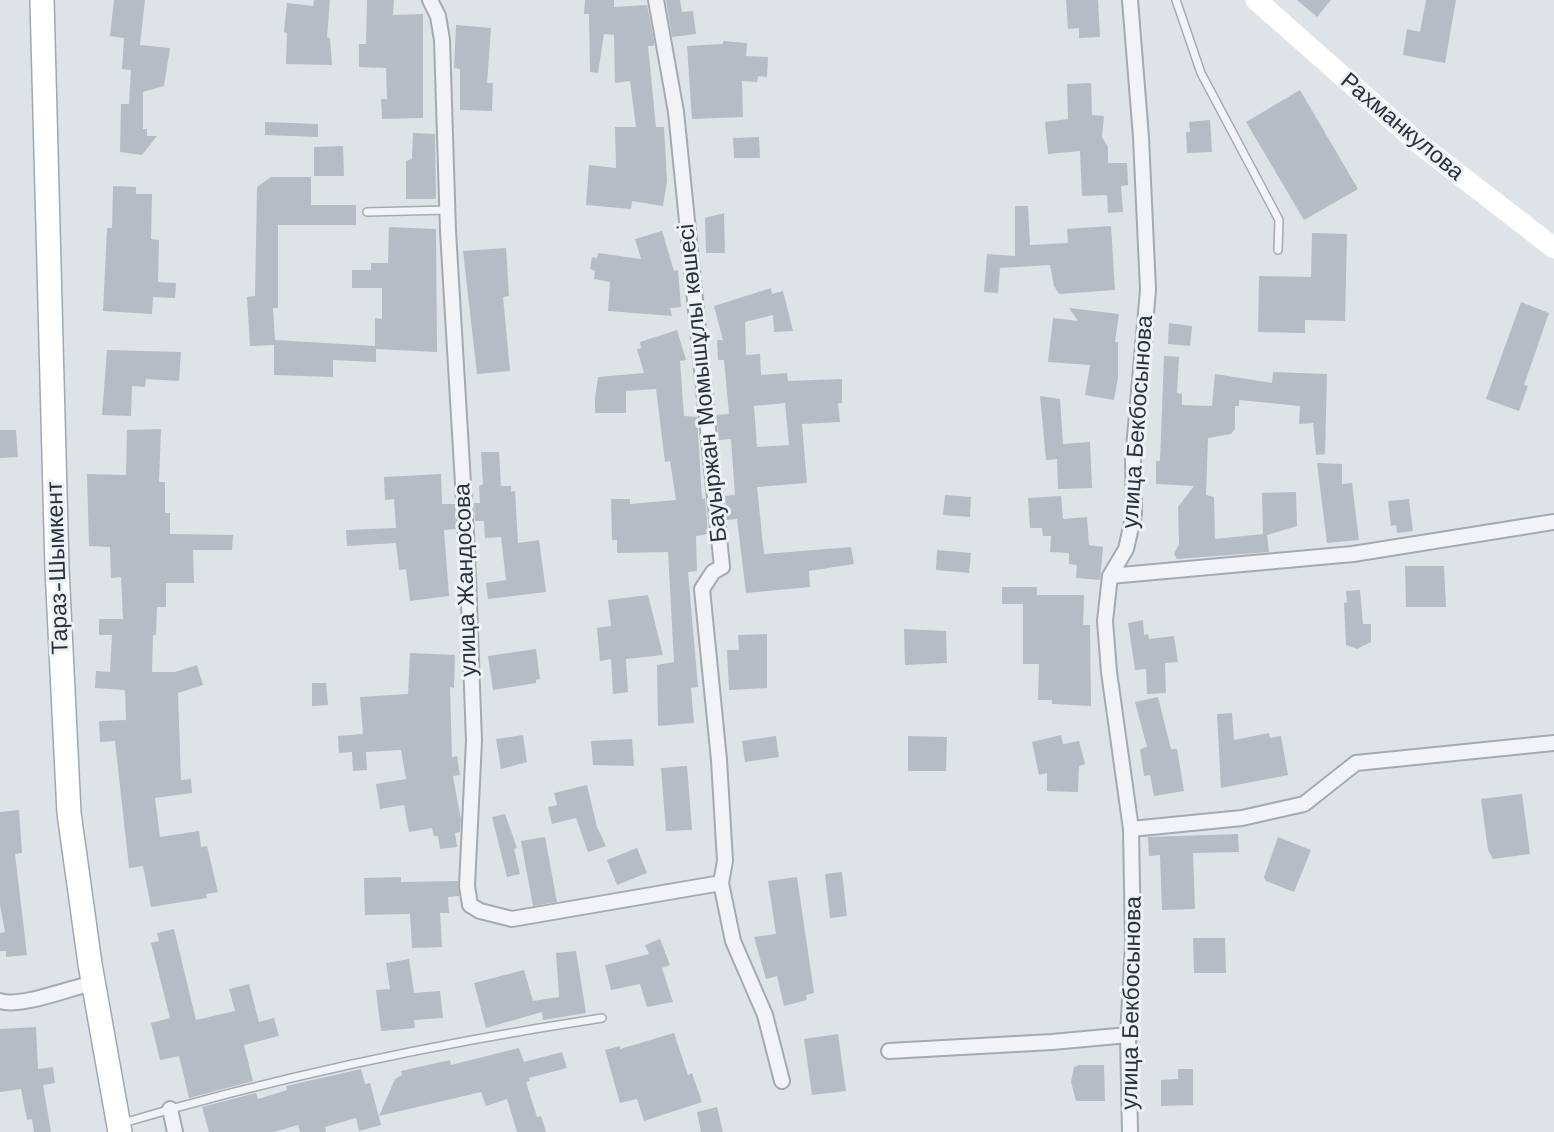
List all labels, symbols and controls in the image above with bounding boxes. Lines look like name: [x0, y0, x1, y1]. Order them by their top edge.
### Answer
street label: Рахманкулова: [1335, 67, 1469, 187]
street label: Бауыржан Момышұлы көшесі: [673, 222, 733, 544]
street label: улица Бекбосынова: [1117, 314, 1159, 530]
street label: Тараз-Шымкент: [41, 481, 75, 655]
street label: улица Жандосова: [449, 483, 483, 677]
street label: улица Бекбосынова: [1116, 896, 1148, 1110]

